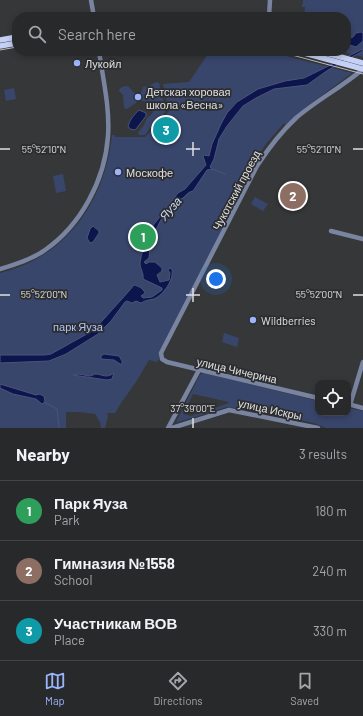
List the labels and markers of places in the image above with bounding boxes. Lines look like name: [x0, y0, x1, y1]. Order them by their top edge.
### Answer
place label: Лукойл: [85, 57, 121, 70]
marker: Лукойл: [72, 58, 82, 68]
place label: Детская хоровая школа «Весна»: [146, 85, 231, 111]
marker: Детская хоровая школа «Весна»: [133, 92, 143, 102]
pin: 3: [153, 115, 179, 145]
place label: Москофе: [126, 166, 173, 179]
marker: Москофе: [113, 167, 123, 177]
pin: 2: [280, 181, 306, 211]
pin: 1: [130, 222, 156, 252]
place label: Wildberries: [261, 314, 316, 327]
marker: Wildberries: [248, 315, 258, 325]

